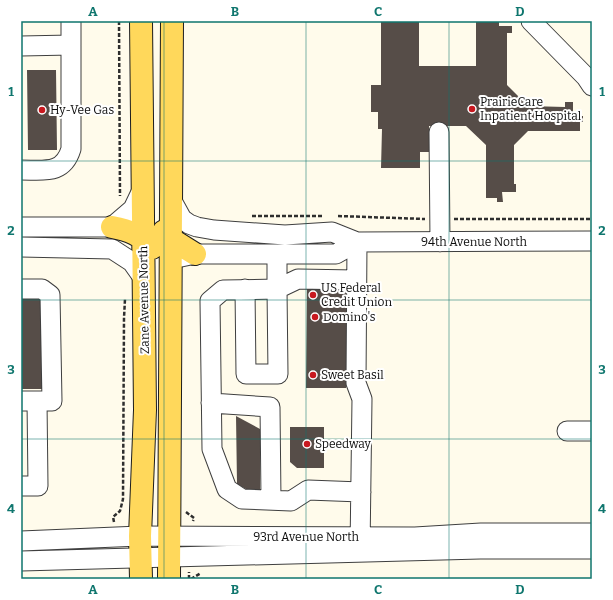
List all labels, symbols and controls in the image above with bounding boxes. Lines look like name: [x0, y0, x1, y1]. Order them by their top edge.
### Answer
text: A: [88, 4, 98, 19]
text: B: [231, 4, 239, 19]
text: C: [374, 4, 382, 19]
text: D: [515, 4, 525, 19]
text: 1: [8, 84, 14, 99]
text: 1: [599, 84, 605, 99]
place label: PrairieCare Inpatient Hospital: [480, 95, 582, 123]
place label: Hy-Vee Gas: [50, 103, 114, 117]
marker: PrairieCare Inpatient Hospital: [467, 104, 477, 114]
marker: Hy-Vee Gas: [37, 105, 47, 115]
text: 2: [7, 223, 15, 238]
text: 2: [598, 223, 606, 238]
street label: 94th Avenue North: [421, 235, 527, 249]
street label: Zane Avenue North: [136, 245, 152, 354]
place label: US Federal Credit Union: [321, 281, 392, 309]
marker: US Federal Credit Union: [308, 290, 318, 300]
place label: Domino's: [323, 310, 376, 324]
marker: Domino's: [310, 312, 320, 322]
text: 3: [7, 362, 15, 377]
text: 3: [598, 362, 606, 377]
place label: Sweet Basil: [321, 368, 384, 382]
marker: Sweet Basil: [308, 370, 318, 380]
place label: Speedway: [315, 437, 372, 451]
marker: Speedway: [302, 439, 312, 449]
text: 4: [7, 501, 15, 516]
text: 4: [598, 501, 606, 516]
street label: 93rd Avenue North: [253, 530, 359, 544]
text: A: [88, 582, 98, 597]
text: B: [231, 582, 239, 597]
text: C: [374, 582, 382, 597]
text: D: [515, 582, 525, 597]

